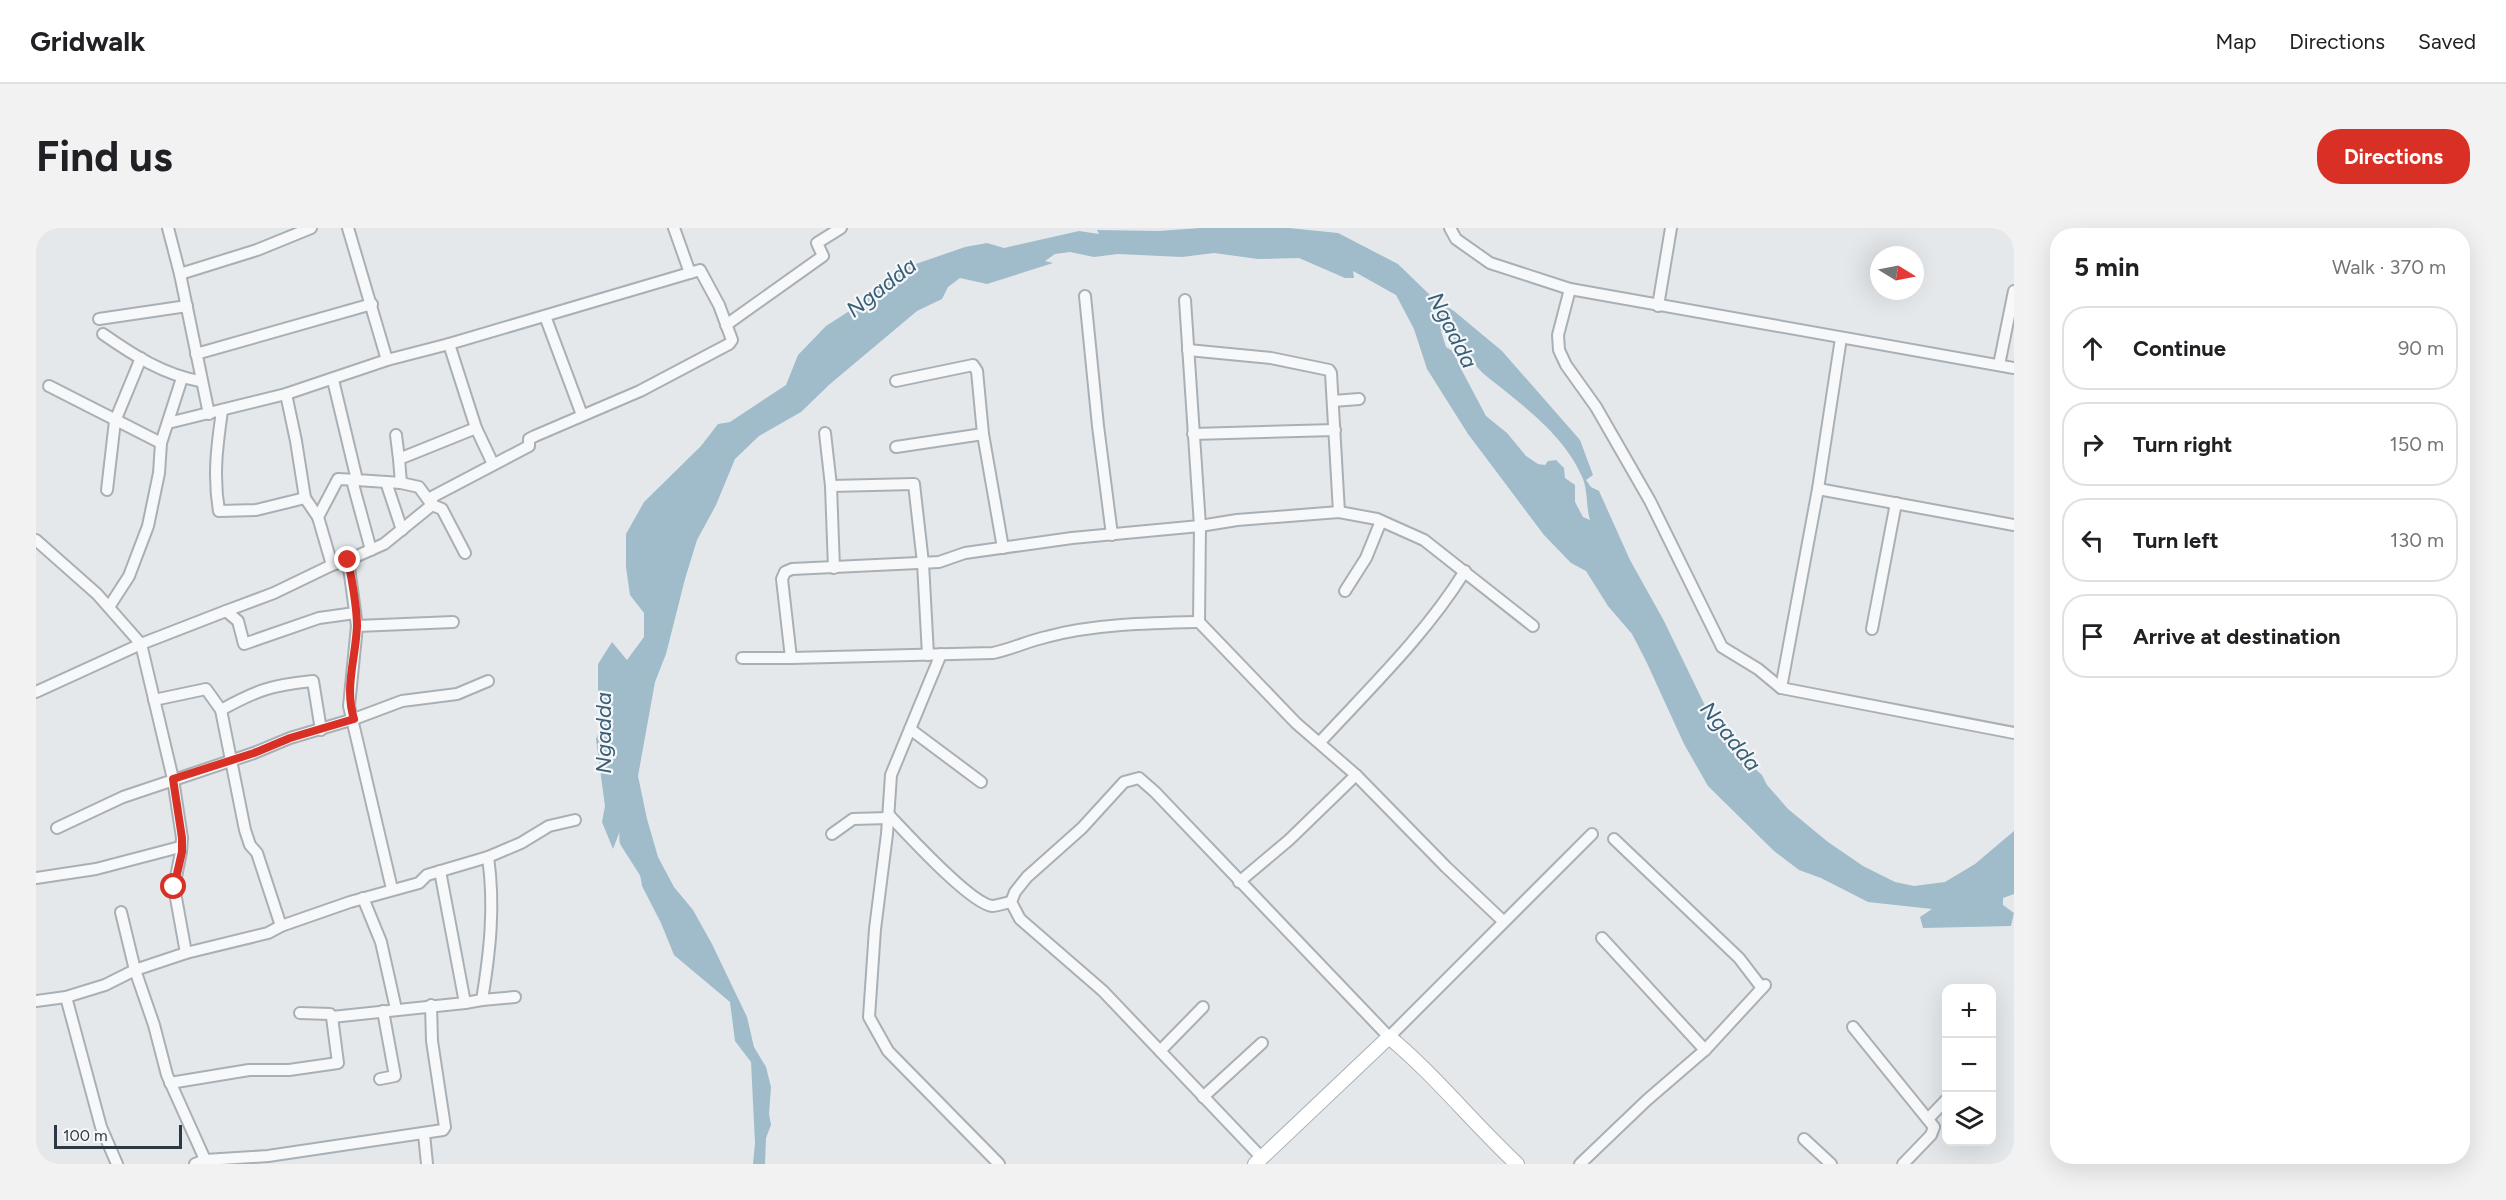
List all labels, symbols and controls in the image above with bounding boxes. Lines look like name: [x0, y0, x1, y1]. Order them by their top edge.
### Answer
text: Gridwalk: [30, 24, 145, 58]
text: Map: [2215, 29, 2256, 54]
text: Directions: [2289, 29, 2385, 54]
text: Saved: [2418, 29, 2476, 54]
button: Directions: [2317, 129, 2470, 184]
text: Find us: [36, 131, 173, 182]
north arrow: [1870, 246, 1924, 300]
text: 5 min: [2074, 251, 2140, 283]
water label: Ngadda: [841, 252, 922, 323]
text: Walk · 370 m: [2332, 255, 2446, 279]
water label: Ngadda: [1422, 288, 1483, 373]
icon: ahead: [2076, 332, 2109, 365]
text: Continue: [2133, 335, 2226, 362]
text: 90 m: [2398, 336, 2444, 360]
icon: right: [2076, 428, 2109, 461]
text: Turn right: [2133, 431, 2232, 458]
text: 150 m: [2389, 432, 2444, 456]
icon: left: [2076, 524, 2109, 557]
text: Turn left: [2133, 527, 2219, 554]
text: 130 m: [2390, 528, 2444, 552]
route end: [334, 546, 360, 572]
icon: arrive: [2076, 620, 2109, 653]
text: Arrive at destination: [2133, 623, 2341, 650]
water label: Ngadda: [590, 692, 617, 774]
water label: Ngadda: [1694, 696, 1767, 777]
route start: [160, 873, 186, 899]
map controls: [1942, 984, 1996, 1146]
button: +: [1942, 984, 1996, 1038]
button: −: [1942, 1038, 1996, 1092]
button: layers: [1942, 1092, 1996, 1146]
scale bar: [54, 1122, 182, 1150]
text: 100 m: [63, 1126, 108, 1145]

